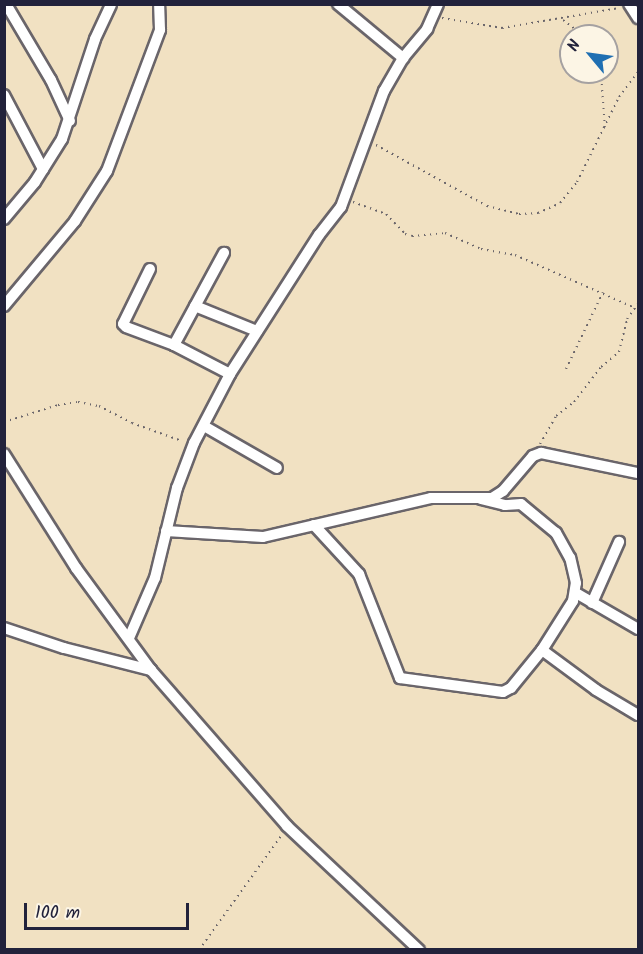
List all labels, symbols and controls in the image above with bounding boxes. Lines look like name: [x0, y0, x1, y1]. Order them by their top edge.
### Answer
north arrow: [559, 24, 619, 84]
text: N: [561, 36, 588, 56]
scale bar: [27, 891, 192, 929]
text: 100 m: [35, 899, 80, 928]

